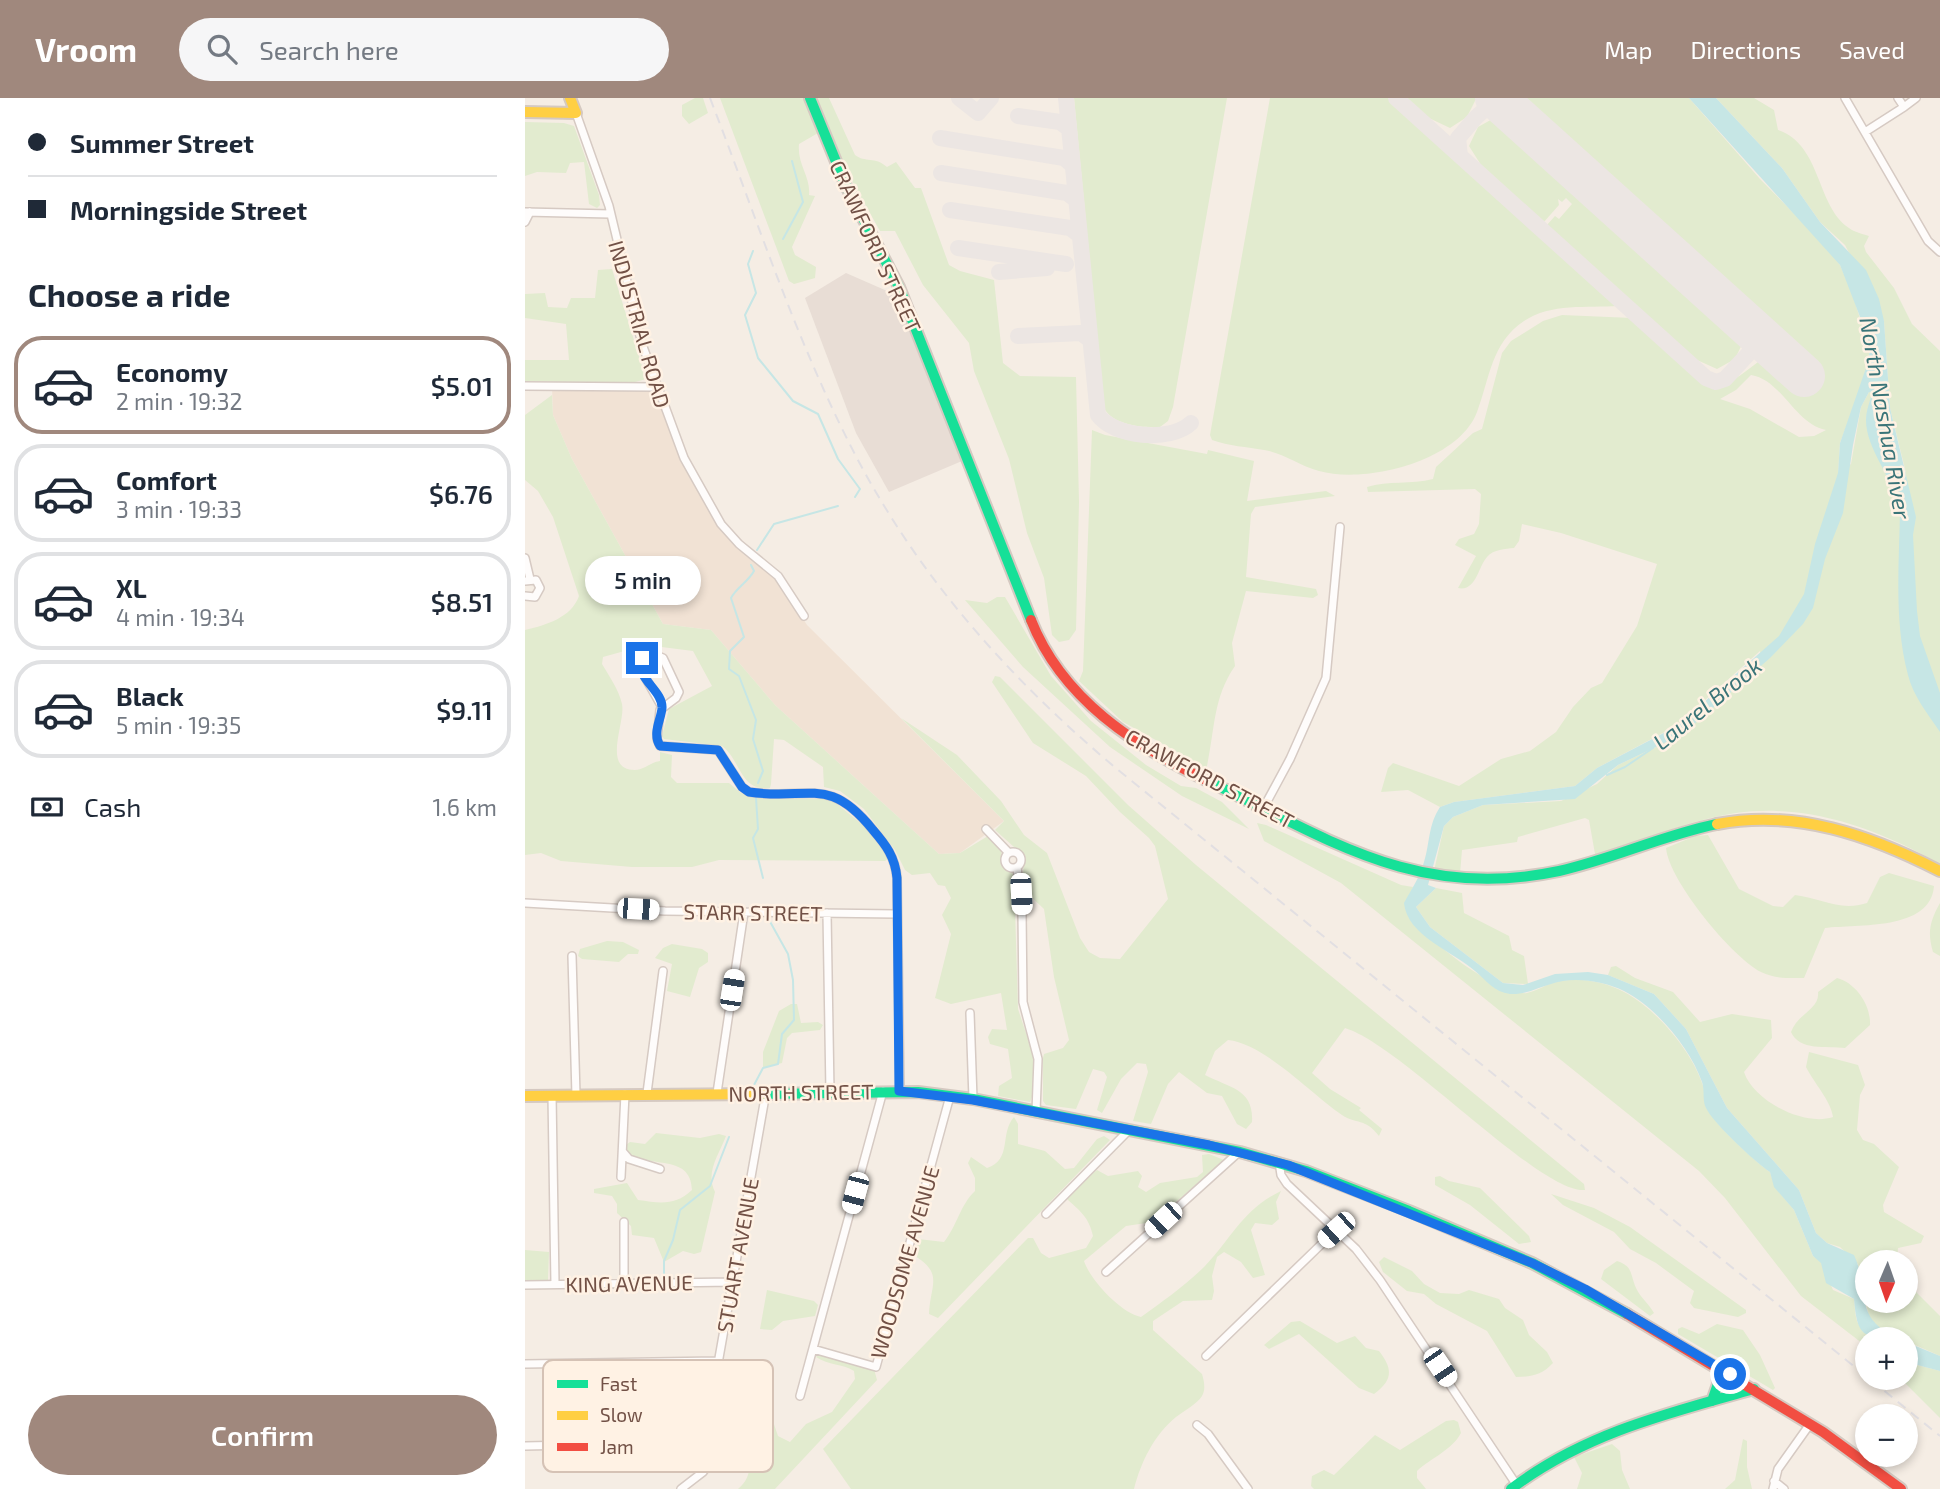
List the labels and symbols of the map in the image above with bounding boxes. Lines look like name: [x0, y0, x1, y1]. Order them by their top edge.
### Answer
street label: CRAWFORD STREET: [825, 156, 927, 336]
street label: INDUSTRIAL ROAD: [604, 238, 676, 410]
water label: North Nashua River: [1854, 315, 1918, 522]
callout: 5 min: [584, 556, 700, 606]
route end: [626, 642, 658, 674]
water label: Laurel Brook: [1647, 651, 1767, 755]
street label: CRAWFORD STREET: [1122, 723, 1298, 833]
car: [1010, 872, 1033, 916]
car: [617, 897, 660, 921]
street label: STARR STREET: [683, 898, 823, 926]
car: [719, 968, 746, 1012]
street label: NORTH STREET: [728, 1078, 874, 1106]
street label: WOODSOME AVENUE: [864, 1163, 944, 1361]
car: [840, 1170, 871, 1216]
street label: STUART AVENUE: [711, 1175, 763, 1335]
car: [1141, 1198, 1186, 1242]
car: [1314, 1208, 1359, 1252]
north arrow: [1855, 1250, 1918, 1312]
street label: KING AVENUE: [565, 1269, 693, 1297]
car: [1420, 1344, 1461, 1390]
route start: [1714, 1358, 1746, 1390]
legend: [543, 1360, 773, 1472]
text: Fast: [600, 1372, 637, 1395]
text: Slow: [600, 1403, 643, 1426]
text: Jam: [600, 1435, 634, 1458]

